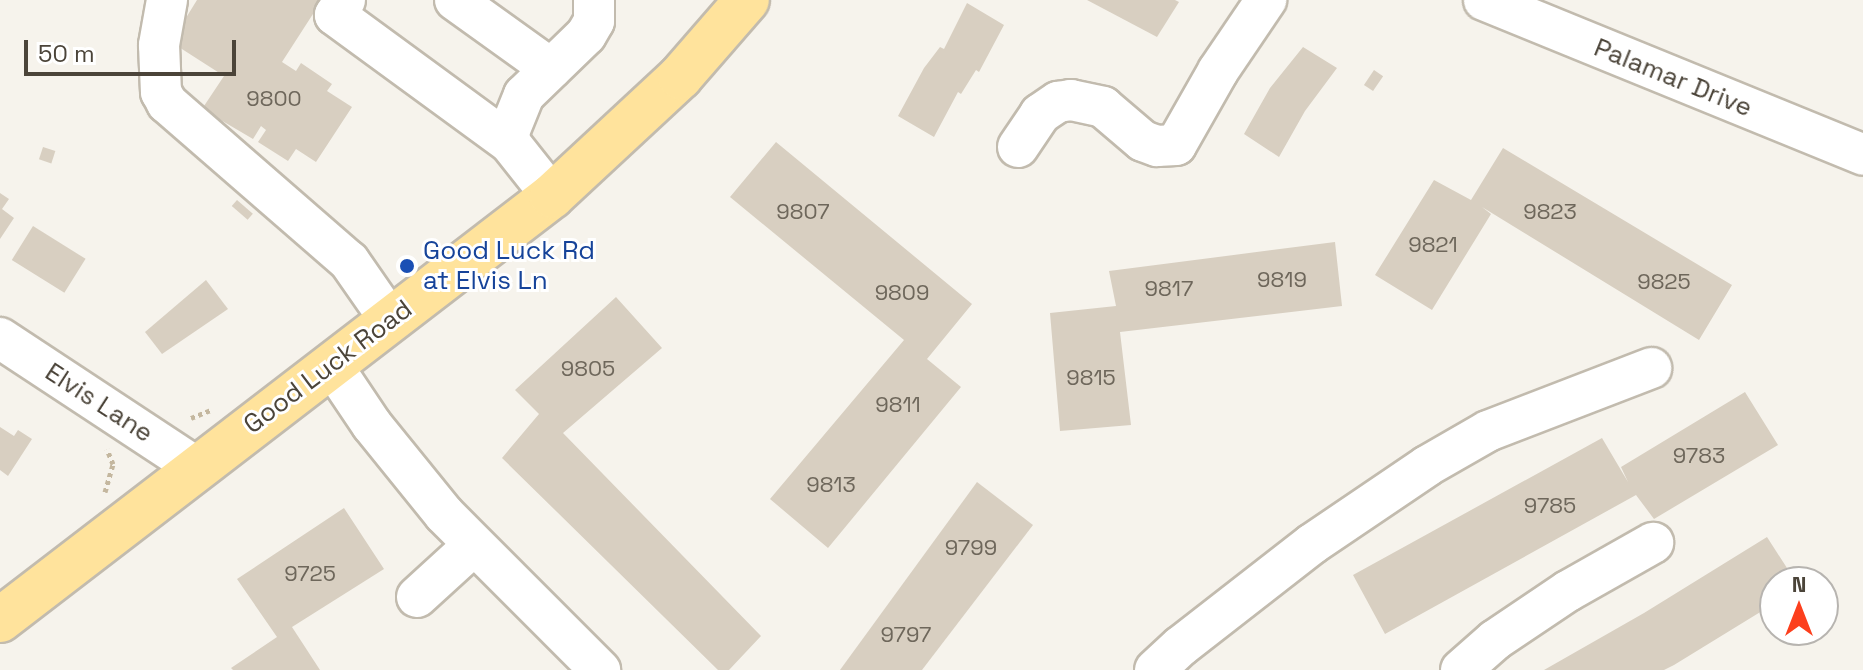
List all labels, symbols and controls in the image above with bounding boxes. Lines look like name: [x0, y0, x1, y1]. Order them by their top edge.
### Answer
scale bar: [28, 24, 240, 74]
street label: Palamar Drive: [1589, 32, 1757, 124]
text: 50 m: [38, 38, 95, 69]
house number: 9800: [246, 86, 302, 112]
house number: 9807: [776, 199, 830, 225]
house number: 9823: [1523, 199, 1577, 225]
house number: 9821: [1408, 232, 1458, 258]
place label: Good Luck Rd at Elvis Ln: [423, 235, 595, 296]
marker: Good Luck Rd at Elvis Ln: [398, 257, 416, 275]
house number: 9819: [1257, 267, 1307, 293]
house number: 9825: [1637, 269, 1691, 295]
house number: 9817: [1145, 276, 1193, 302]
house number: 9809: [875, 280, 929, 306]
street label: Good Luck Road: [238, 294, 418, 440]
house number: 9805: [561, 356, 615, 382]
street label: Elvis Lane: [39, 357, 159, 449]
house number: 9815: [1066, 365, 1116, 391]
house number: 9811: [875, 392, 921, 418]
house number: 9783: [1673, 443, 1725, 469]
house number: 9813: [806, 472, 856, 498]
house number: 9785: [1524, 493, 1576, 519]
house number: 9799: [945, 535, 997, 561]
house number: 9725: [284, 561, 336, 587]
north arrow: [1759, 566, 1839, 646]
text: N: [1792, 570, 1806, 598]
house number: 9797: [881, 622, 931, 648]

